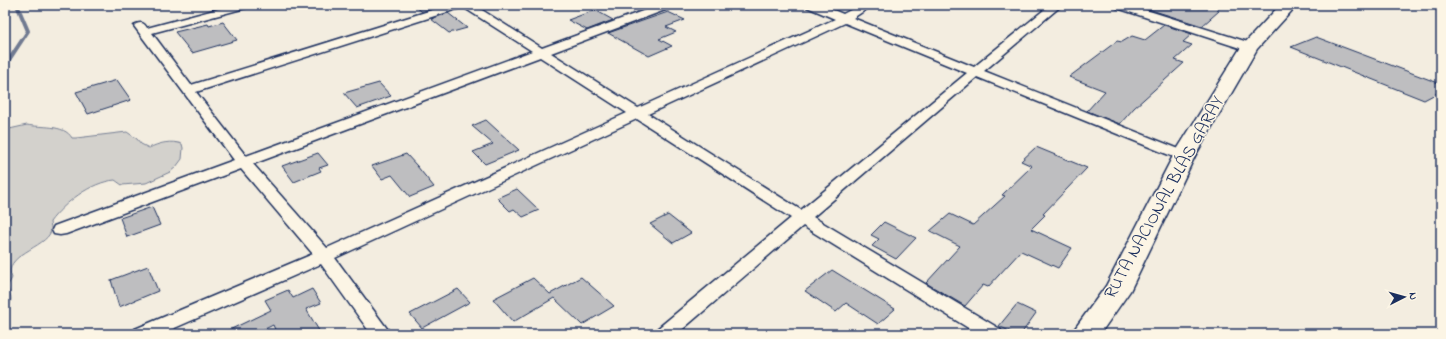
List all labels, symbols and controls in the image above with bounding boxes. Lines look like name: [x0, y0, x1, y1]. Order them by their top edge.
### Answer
street label: RUTA NACIONAL BLÁS GARAY: [1098, 91, 1232, 304]
north arrow: [1384, 277, 1424, 317]
text: N: [1405, 292, 1421, 301]

